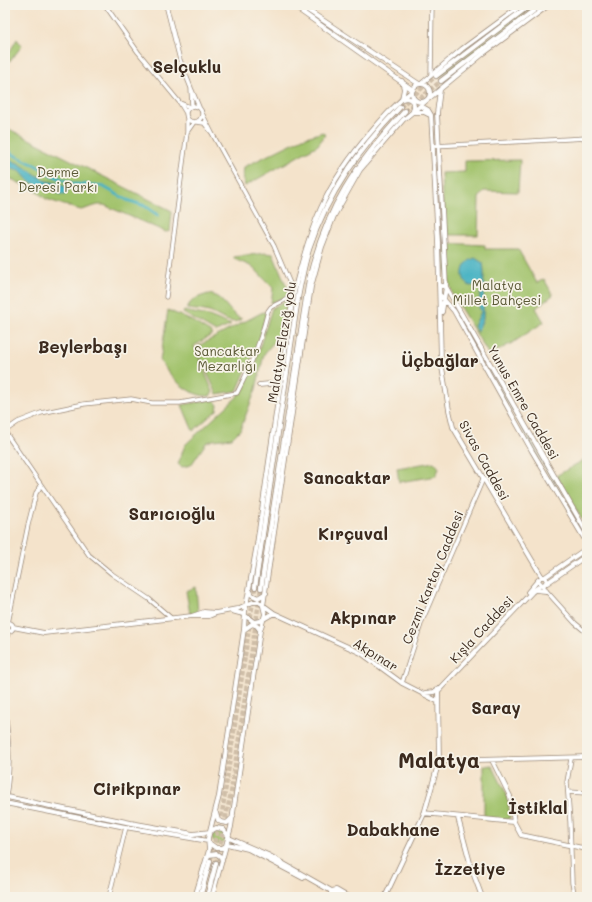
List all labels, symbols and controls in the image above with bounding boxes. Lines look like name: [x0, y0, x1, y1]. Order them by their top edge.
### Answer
district label: Selçuklu: [153, 55, 221, 77]
park label: Derme Deresi Parkı: [18, 163, 98, 195]
park label: Malatya Millet Bahçesi: [453, 276, 541, 308]
street label: Malatya-Elazığ yolu: [263, 280, 299, 404]
district label: Beylerbaşı: [38, 335, 128, 358]
park label: Sancaktar Mezarlığı: [194, 342, 260, 374]
street label: Yunus Emre Caddesi: [484, 342, 564, 462]
district label: Üçbağlar: [401, 349, 479, 371]
street label: Sivas Caddesi: [456, 417, 514, 503]
district label: Sancaktar: [303, 466, 391, 488]
district label: Sarıcıoğlu: [129, 502, 215, 524]
street label: Cezmi Kartay Caddesi: [397, 508, 467, 646]
district label: Kırçuval: [318, 522, 388, 544]
street label: Kışla Caddesi: [445, 592, 517, 666]
district label: Akpınar: [330, 606, 397, 628]
street label: Akpınar: [350, 634, 402, 674]
district label: Saray: [471, 696, 521, 719]
district label: Malatya: [398, 746, 480, 774]
district label: Cirikpınar: [93, 777, 181, 799]
district label: İstiklal: [508, 796, 568, 818]
district label: Dabakhane: [346, 818, 440, 840]
district label: İzzetiye: [435, 857, 505, 880]

